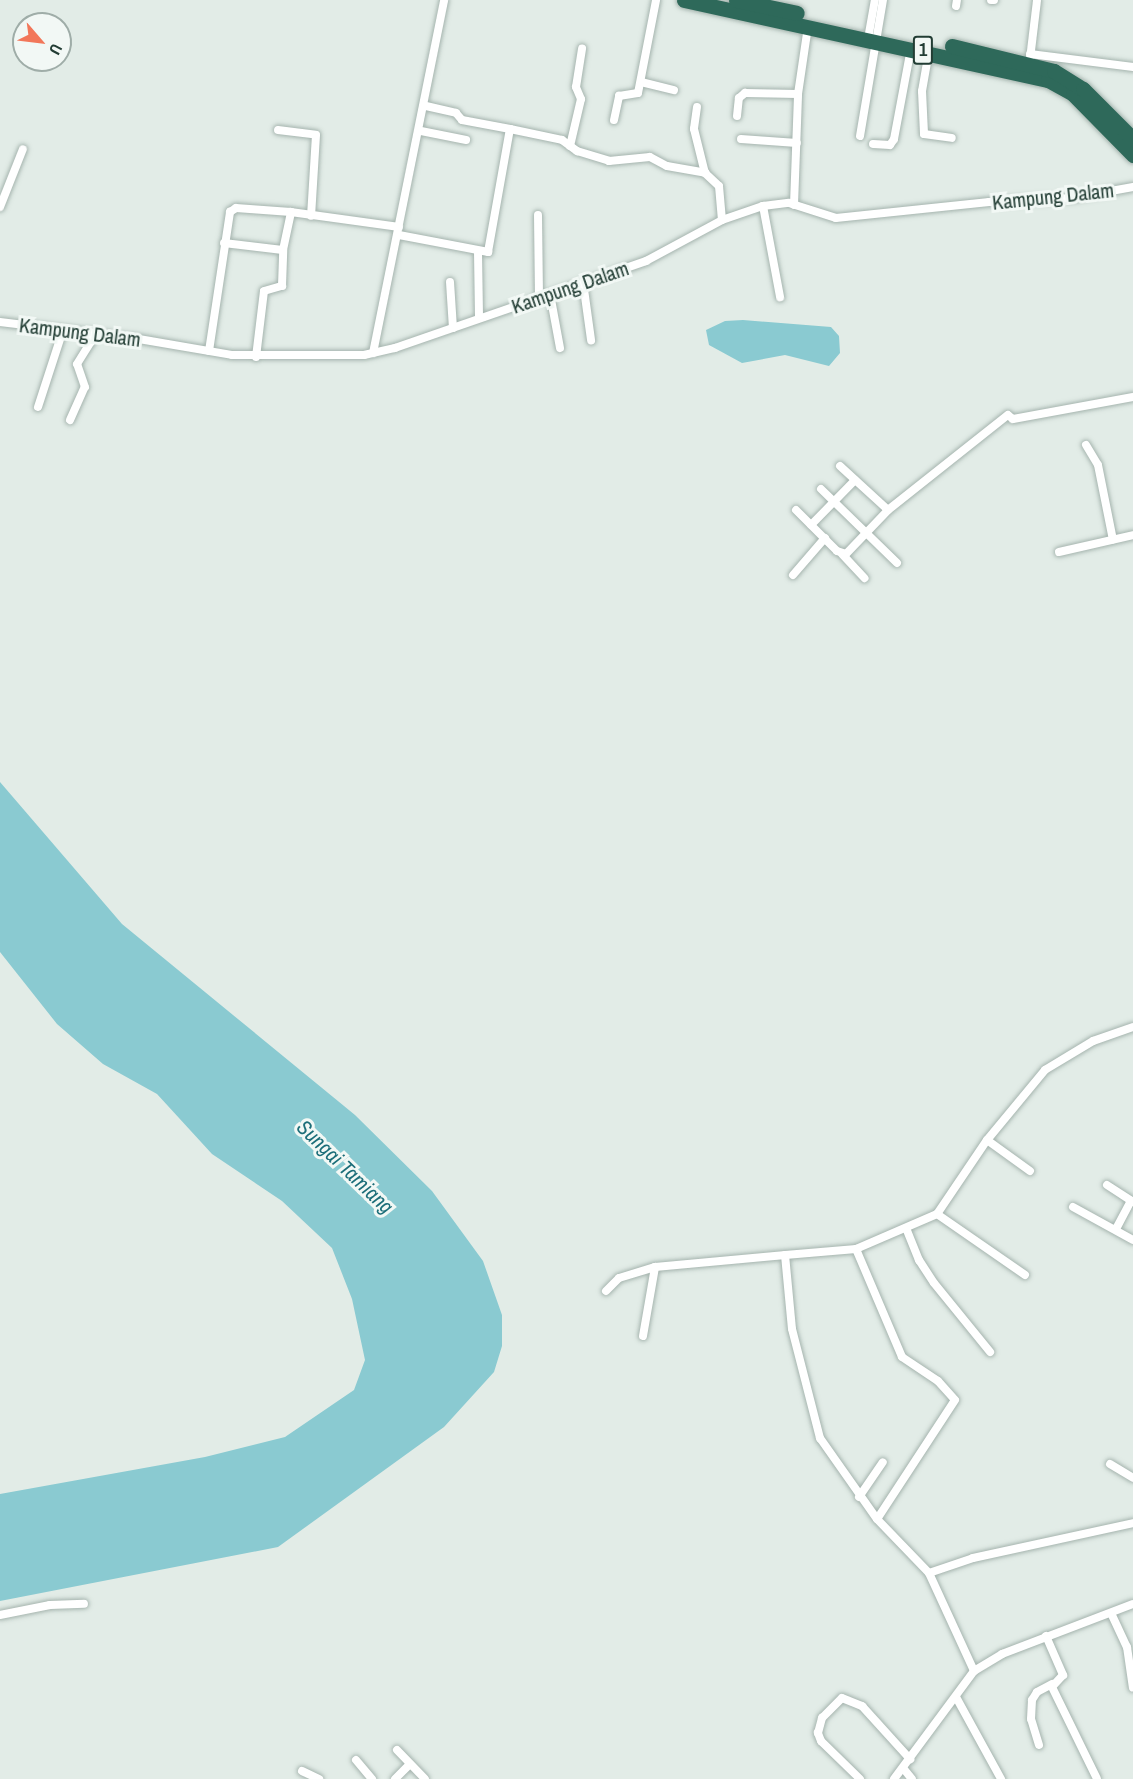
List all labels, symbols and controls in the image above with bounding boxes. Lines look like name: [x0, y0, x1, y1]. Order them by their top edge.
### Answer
north arrow: [12, 12, 72, 72]
road number: 1: [912, 35, 934, 65]
text: U: [44, 40, 68, 59]
street label: Kampung Dalam: [991, 178, 1115, 214]
street label: Kampung Dalam: [508, 256, 632, 318]
street label: Kampung Dalam: [18, 313, 142, 351]
water label: Sungai Tamiang: [291, 1115, 399, 1219]

